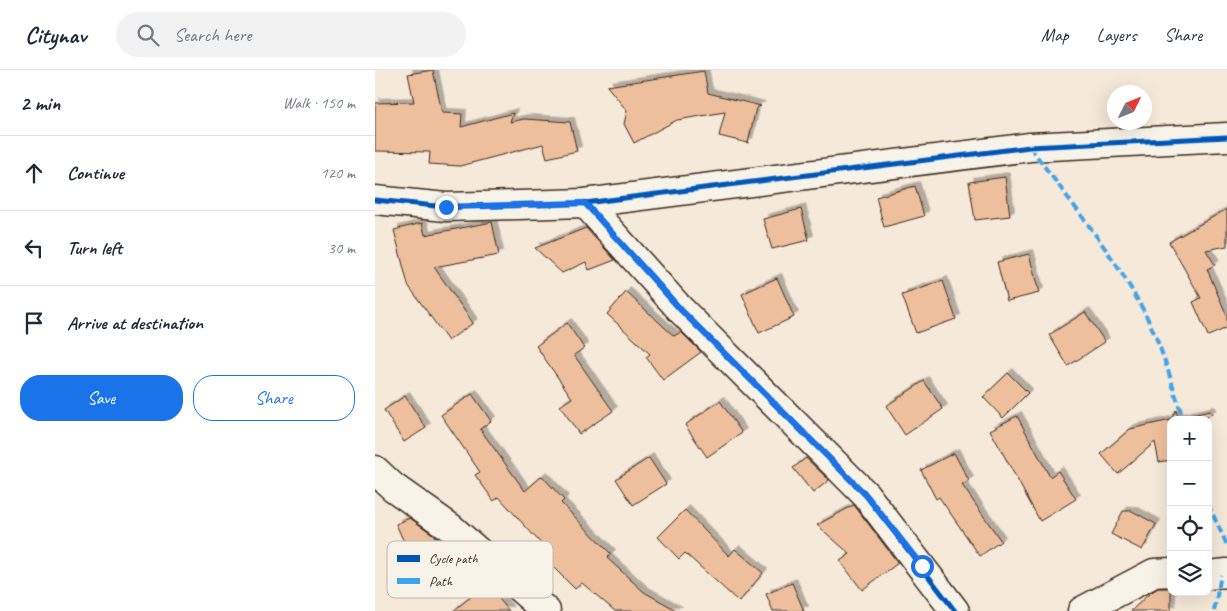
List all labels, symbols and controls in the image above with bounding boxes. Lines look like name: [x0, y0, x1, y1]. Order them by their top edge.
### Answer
search box: [116, 12, 466, 57]
text: Citynav: [25, 20, 86, 50]
icon: search: [134, 21, 162, 49]
text: Search here: [174, 23, 251, 47]
text: Map: [1041, 24, 1069, 46]
text: Layers: [1097, 24, 1136, 46]
text: Share: [1164, 24, 1202, 46]
north arrow: [1107, 85, 1152, 130]
text: 2 min: [20, 90, 60, 116]
text: Walk · 150 m: [283, 93, 355, 113]
icon: ahead: [20, 159, 48, 187]
text: Continue: [67, 161, 124, 185]
text: 120 m: [321, 163, 355, 183]
route end: [435, 196, 458, 219]
icon: left: [20, 234, 48, 262]
text: Turn left: [67, 236, 122, 260]
text: 30 m: [328, 238, 355, 258]
icon: arrive: [20, 309, 48, 337]
text: Arrive at destination: [67, 311, 203, 335]
button: Save: [20, 375, 183, 421]
button: Share: [193, 375, 355, 421]
map controls: [1167, 416, 1212, 596]
button: +: [1167, 416, 1212, 461]
button: −: [1167, 461, 1212, 506]
button: locate: [1167, 506, 1212, 551]
legend: [387, 541, 553, 598]
text: Cycle path: [429, 550, 478, 567]
button: layers: [1167, 551, 1212, 596]
route start: [911, 555, 934, 578]
text: Path: [429, 573, 453, 590]

